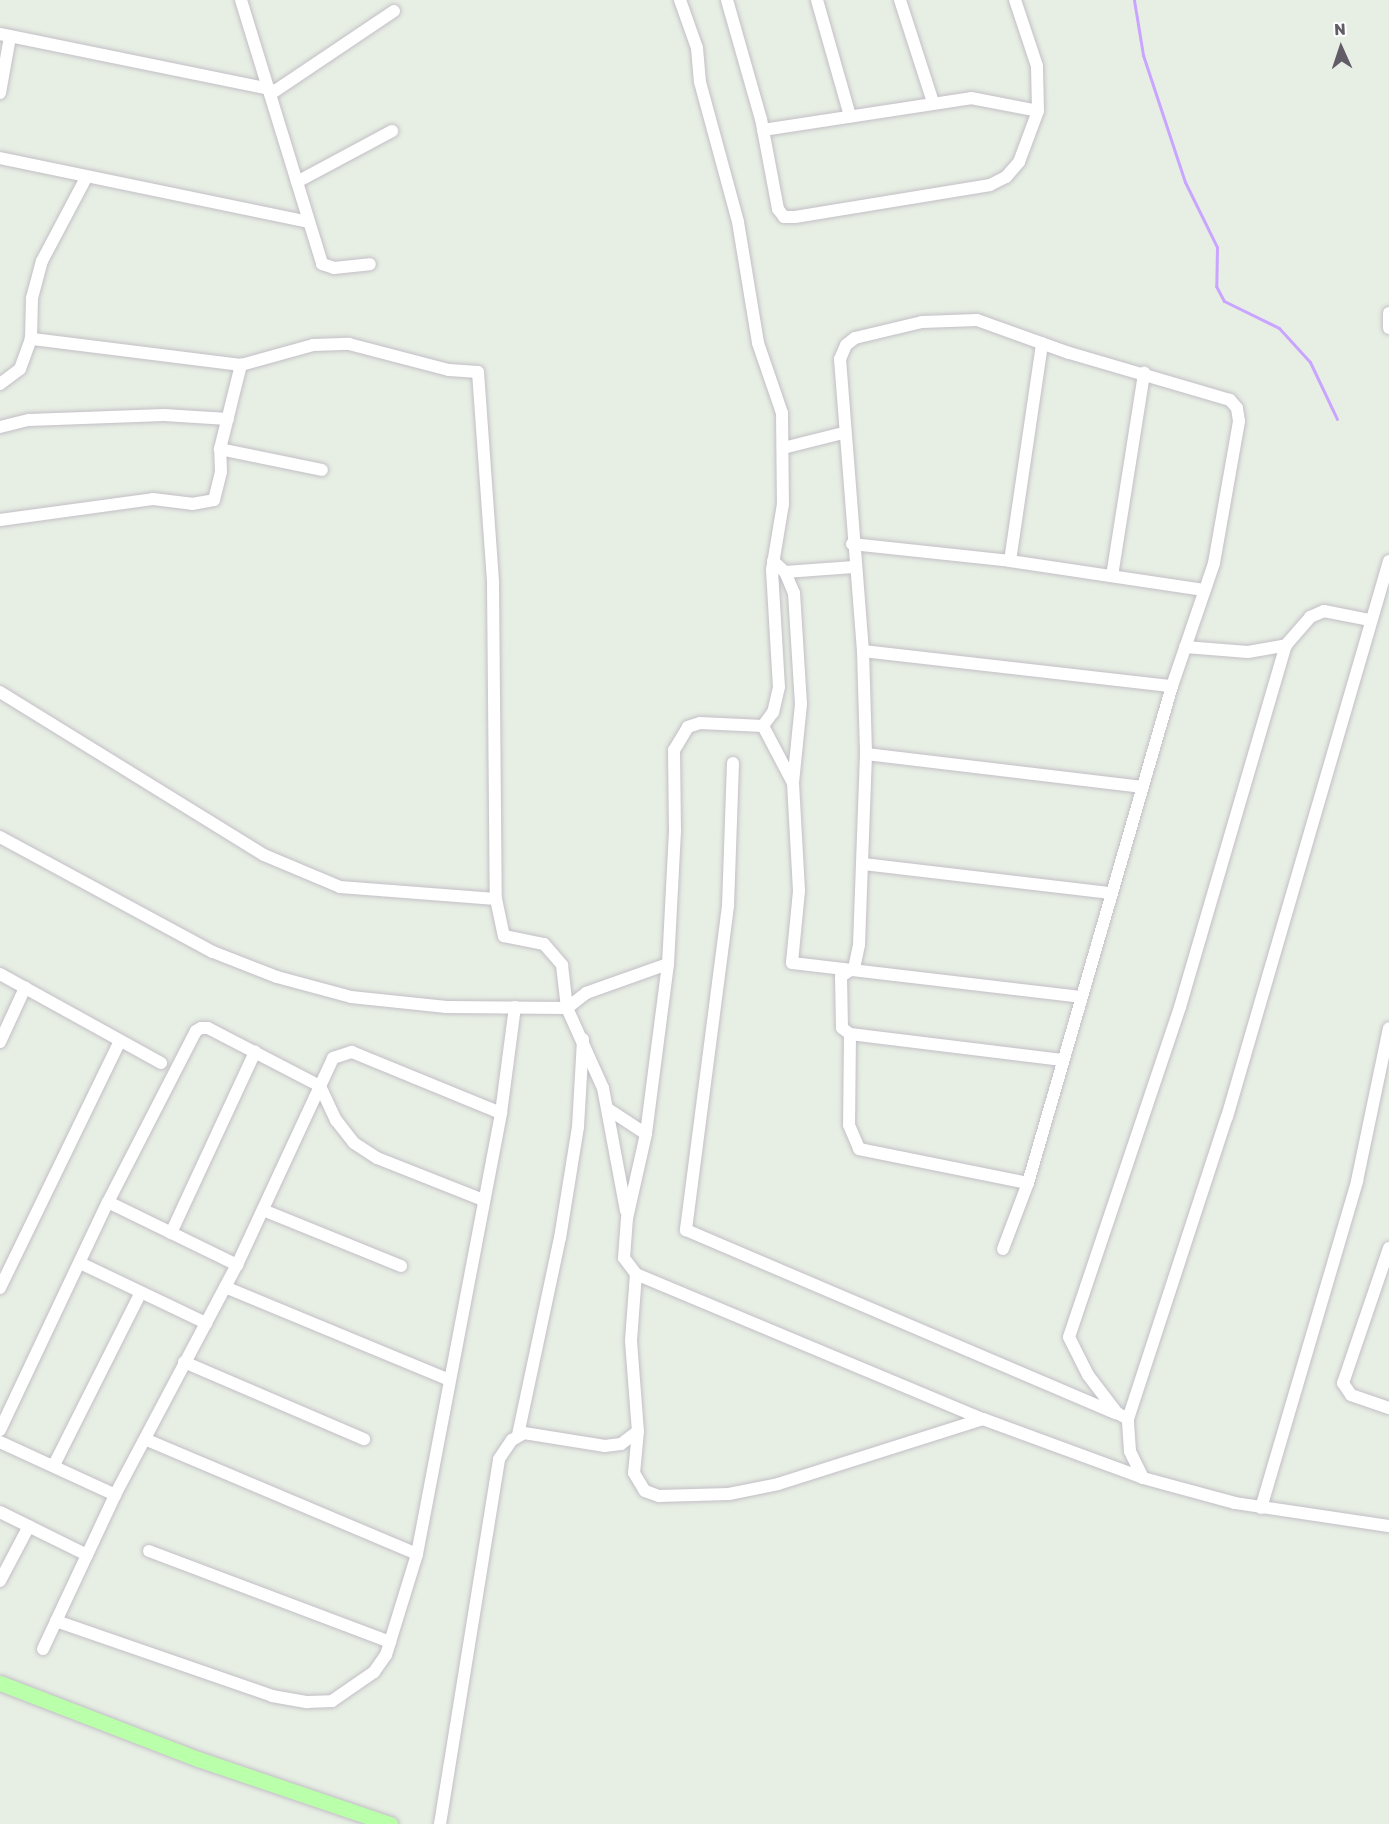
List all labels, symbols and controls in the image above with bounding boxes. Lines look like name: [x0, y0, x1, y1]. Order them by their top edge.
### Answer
north arrow: [1311, 18, 1371, 78]
text: N: [1334, 20, 1346, 39]

